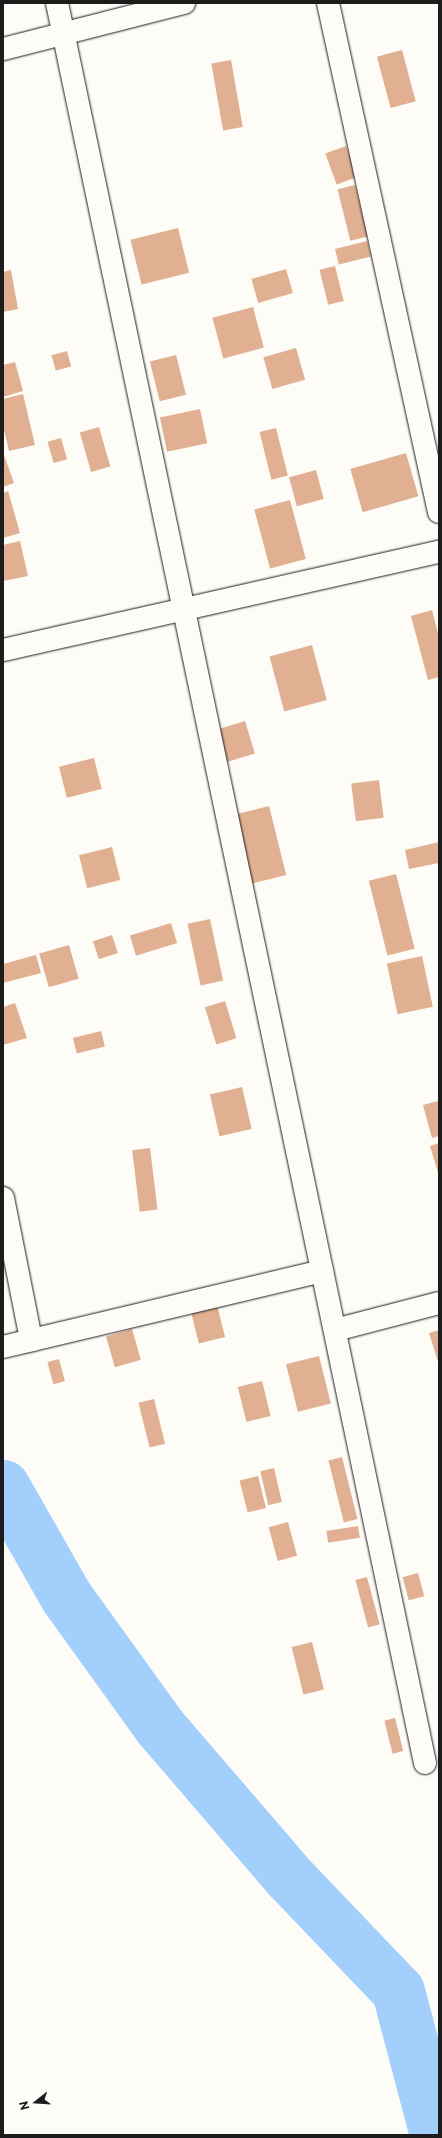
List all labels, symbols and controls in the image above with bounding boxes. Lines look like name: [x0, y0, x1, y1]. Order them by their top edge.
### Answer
north arrow: [16, 2082, 56, 2122]
text: N: [15, 2099, 33, 2112]

